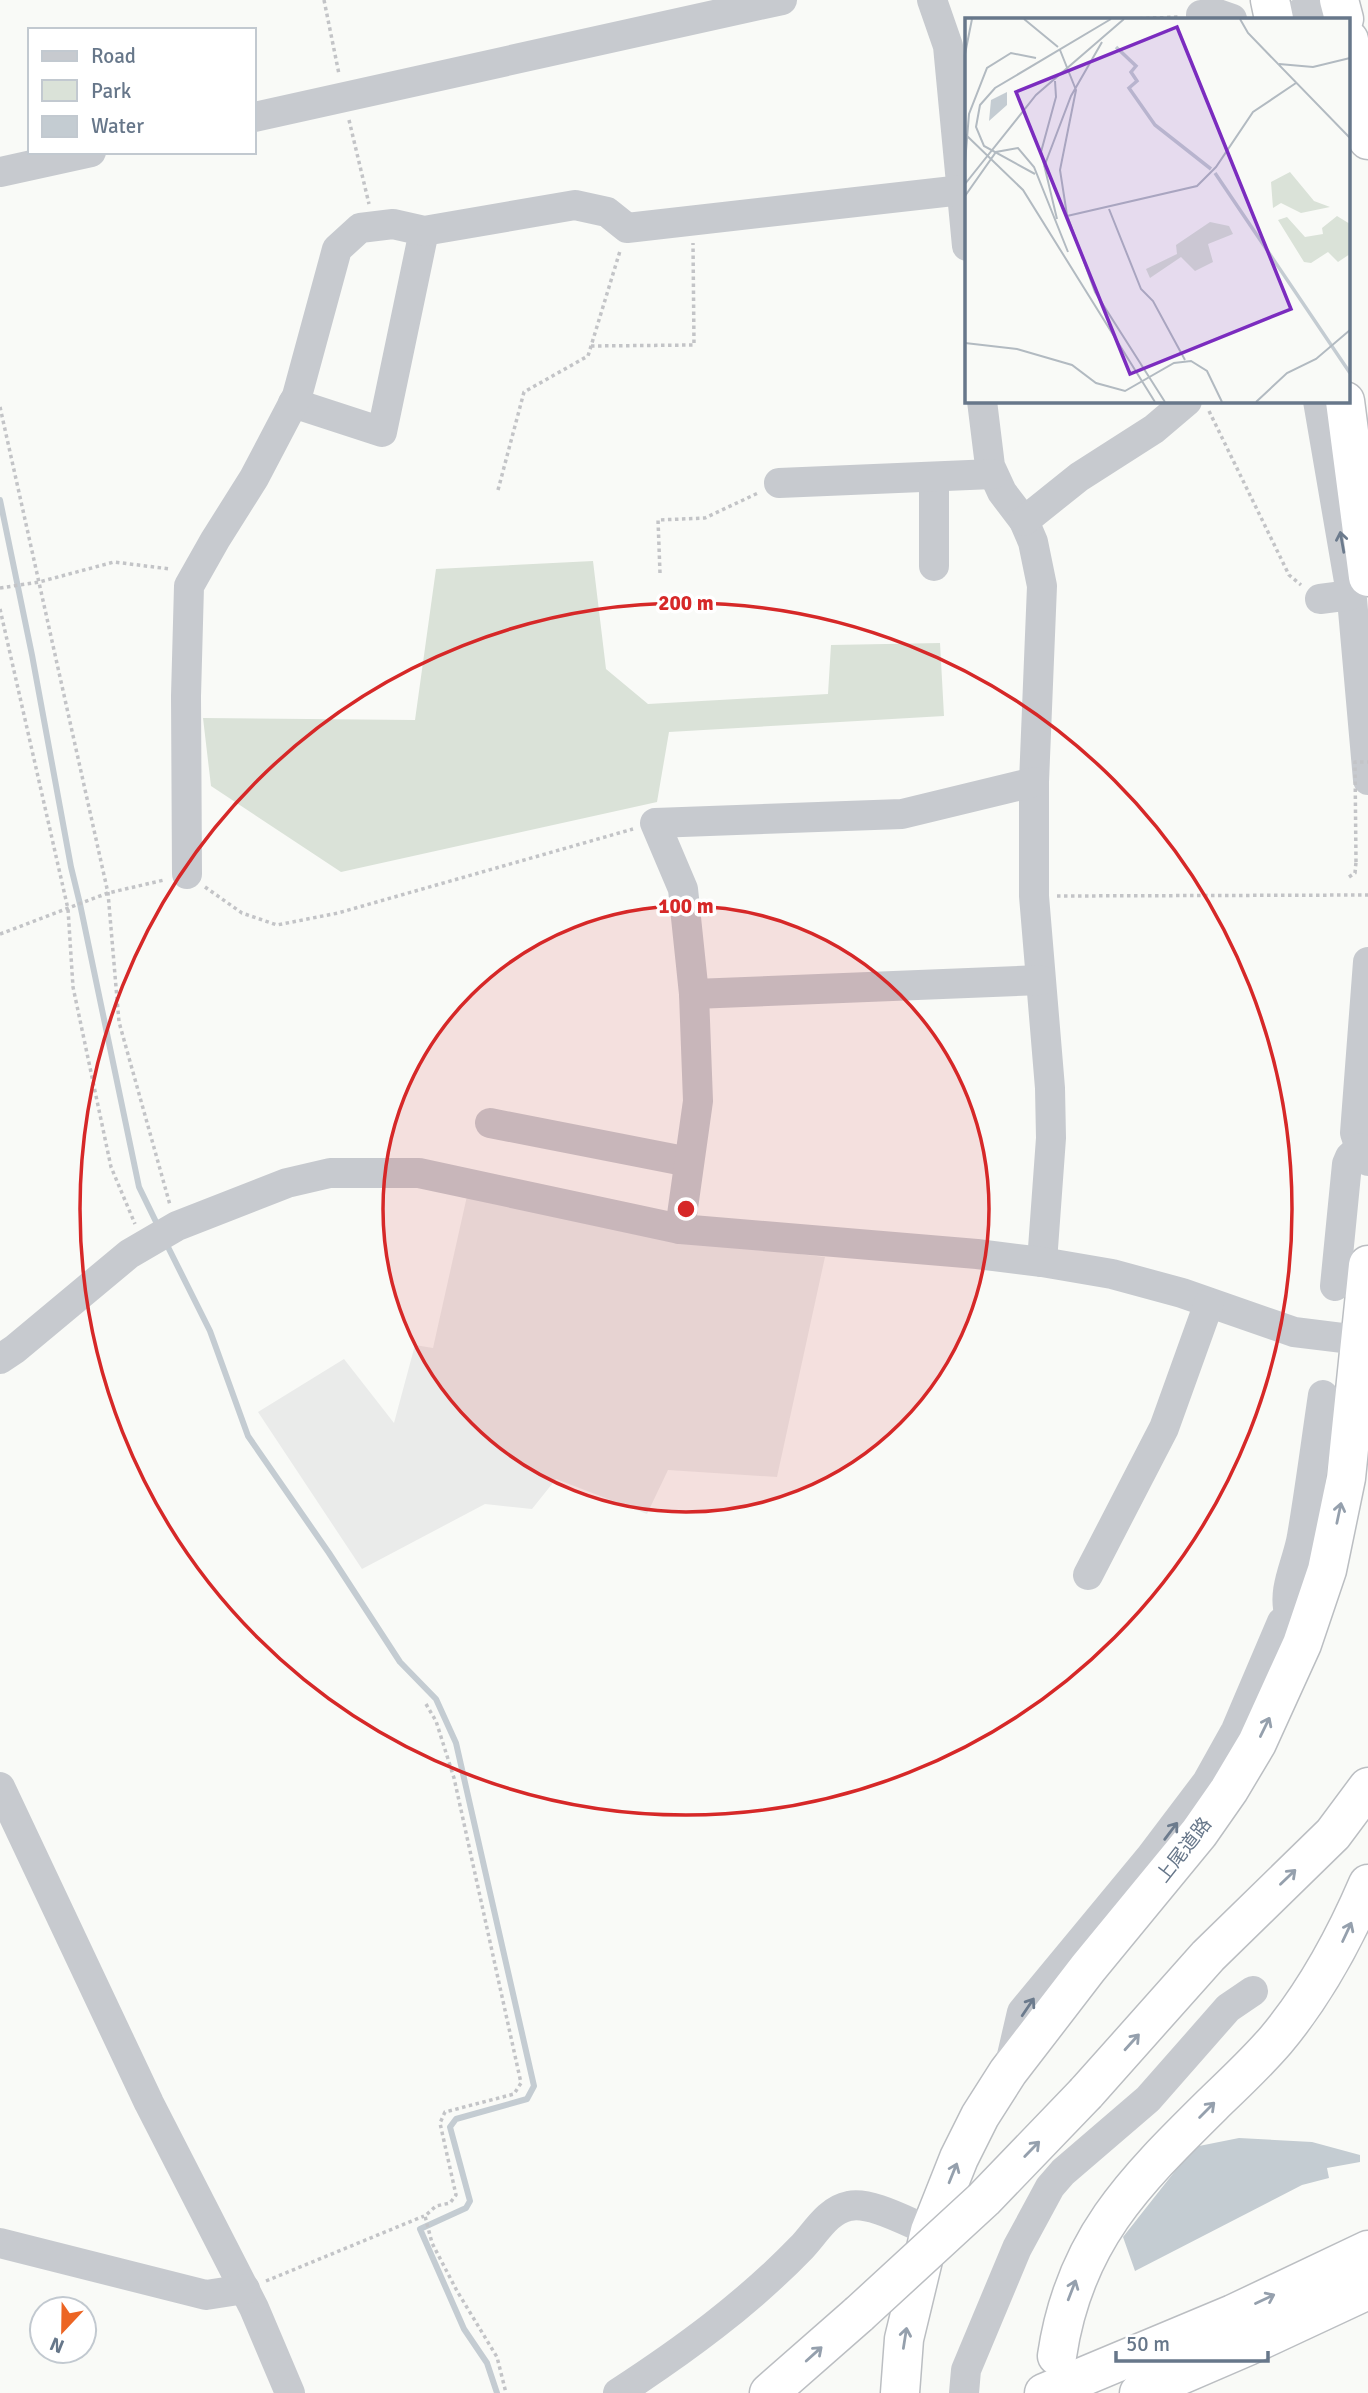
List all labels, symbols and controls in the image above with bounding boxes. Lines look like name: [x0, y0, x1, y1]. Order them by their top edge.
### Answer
inset map: [965, 18, 1350, 402]
legend: [28, 28, 256, 154]
text: Road: [91, 43, 136, 69]
text: Park: [91, 78, 132, 104]
text: Water: [91, 113, 144, 139]
one-way arrow: [1335, 531, 1348, 554]
text: 200 m: [658, 590, 714, 616]
text: 100 m: [658, 893, 714, 919]
centre of rings: [674, 1197, 698, 1221]
one-way arrow: [1333, 1502, 1347, 1525]
one-way arrow: [1258, 1717, 1272, 1738]
street label: 上尾道路: [1151, 1813, 1217, 1887]
one-way arrow: [1163, 1822, 1178, 1840]
one-way arrow: [1279, 1869, 1296, 1886]
one-way arrow: [1340, 1922, 1354, 1943]
one-way arrow: [1020, 1998, 1035, 2017]
one-way arrow: [1123, 2034, 1140, 2051]
one-way arrow: [1198, 2101, 1215, 2118]
one-way arrow: [1024, 2141, 1041, 2158]
one-way arrow: [948, 2163, 961, 2184]
one-way arrow: [1067, 2280, 1079, 2302]
one-way arrow: [1254, 2291, 1275, 2304]
north arrow: [28, 2295, 98, 2365]
scale bar: [1116, 2320, 1268, 2364]
one-way arrow: [899, 2327, 912, 2350]
text: N: [46, 2331, 68, 2358]
text: 50 m: [1126, 2331, 1170, 2357]
one-way arrow: [805, 2346, 823, 2362]

